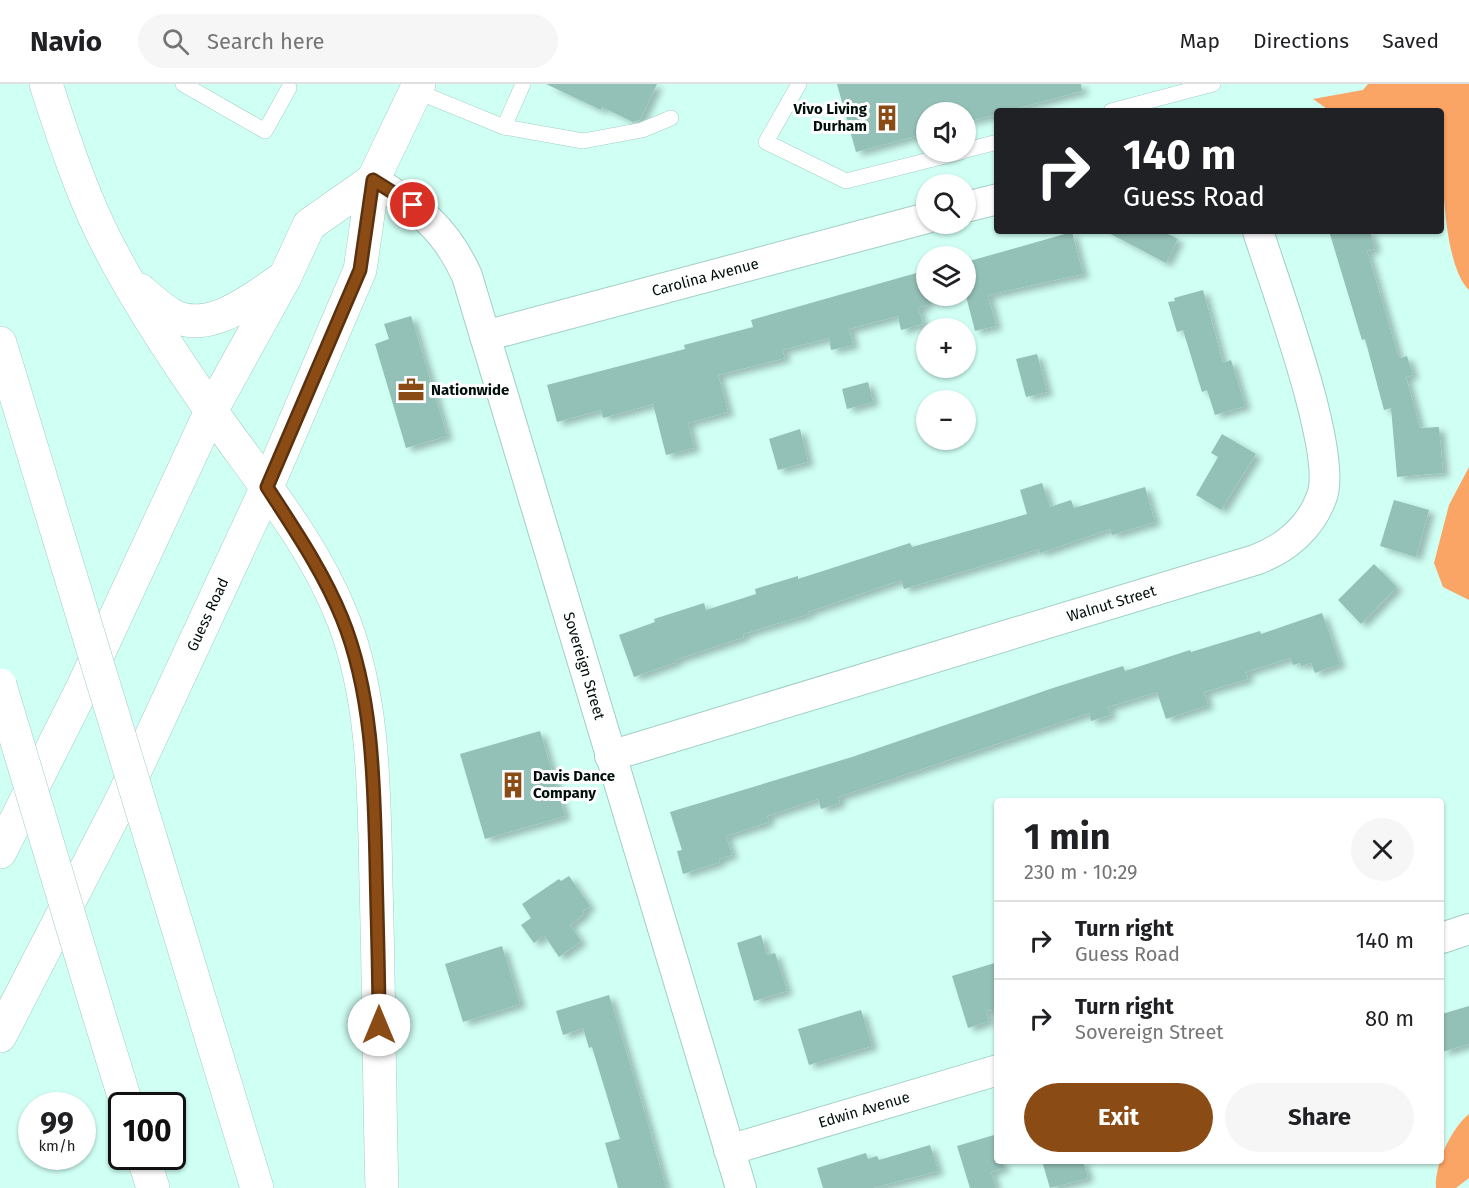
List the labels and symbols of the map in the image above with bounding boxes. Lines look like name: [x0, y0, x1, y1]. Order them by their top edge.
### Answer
place label: Vivo Living Durham: [793, 100, 868, 135]
building icon: Vivo Living Durham: [872, 103, 902, 133]
pin: [387, 179, 438, 230]
street label: Carolina Avenue: [650, 254, 761, 300]
office icon: Nationwide: [396, 375, 426, 405]
place label: Nationwide: [431, 381, 509, 399]
street label: Guess Road: [183, 575, 233, 654]
street label: Walnut Street: [1065, 581, 1159, 626]
street label: Sovereign Street: [559, 610, 609, 722]
place label: Davis Dance Company: [533, 767, 615, 802]
building icon: Davis Dance Company: [498, 770, 528, 800]
position arrow: [347, 993, 411, 1057]
street label: Edwin Avenue: [816, 1088, 912, 1132]
speed limit sign: 100: [108, 1092, 186, 1170]

